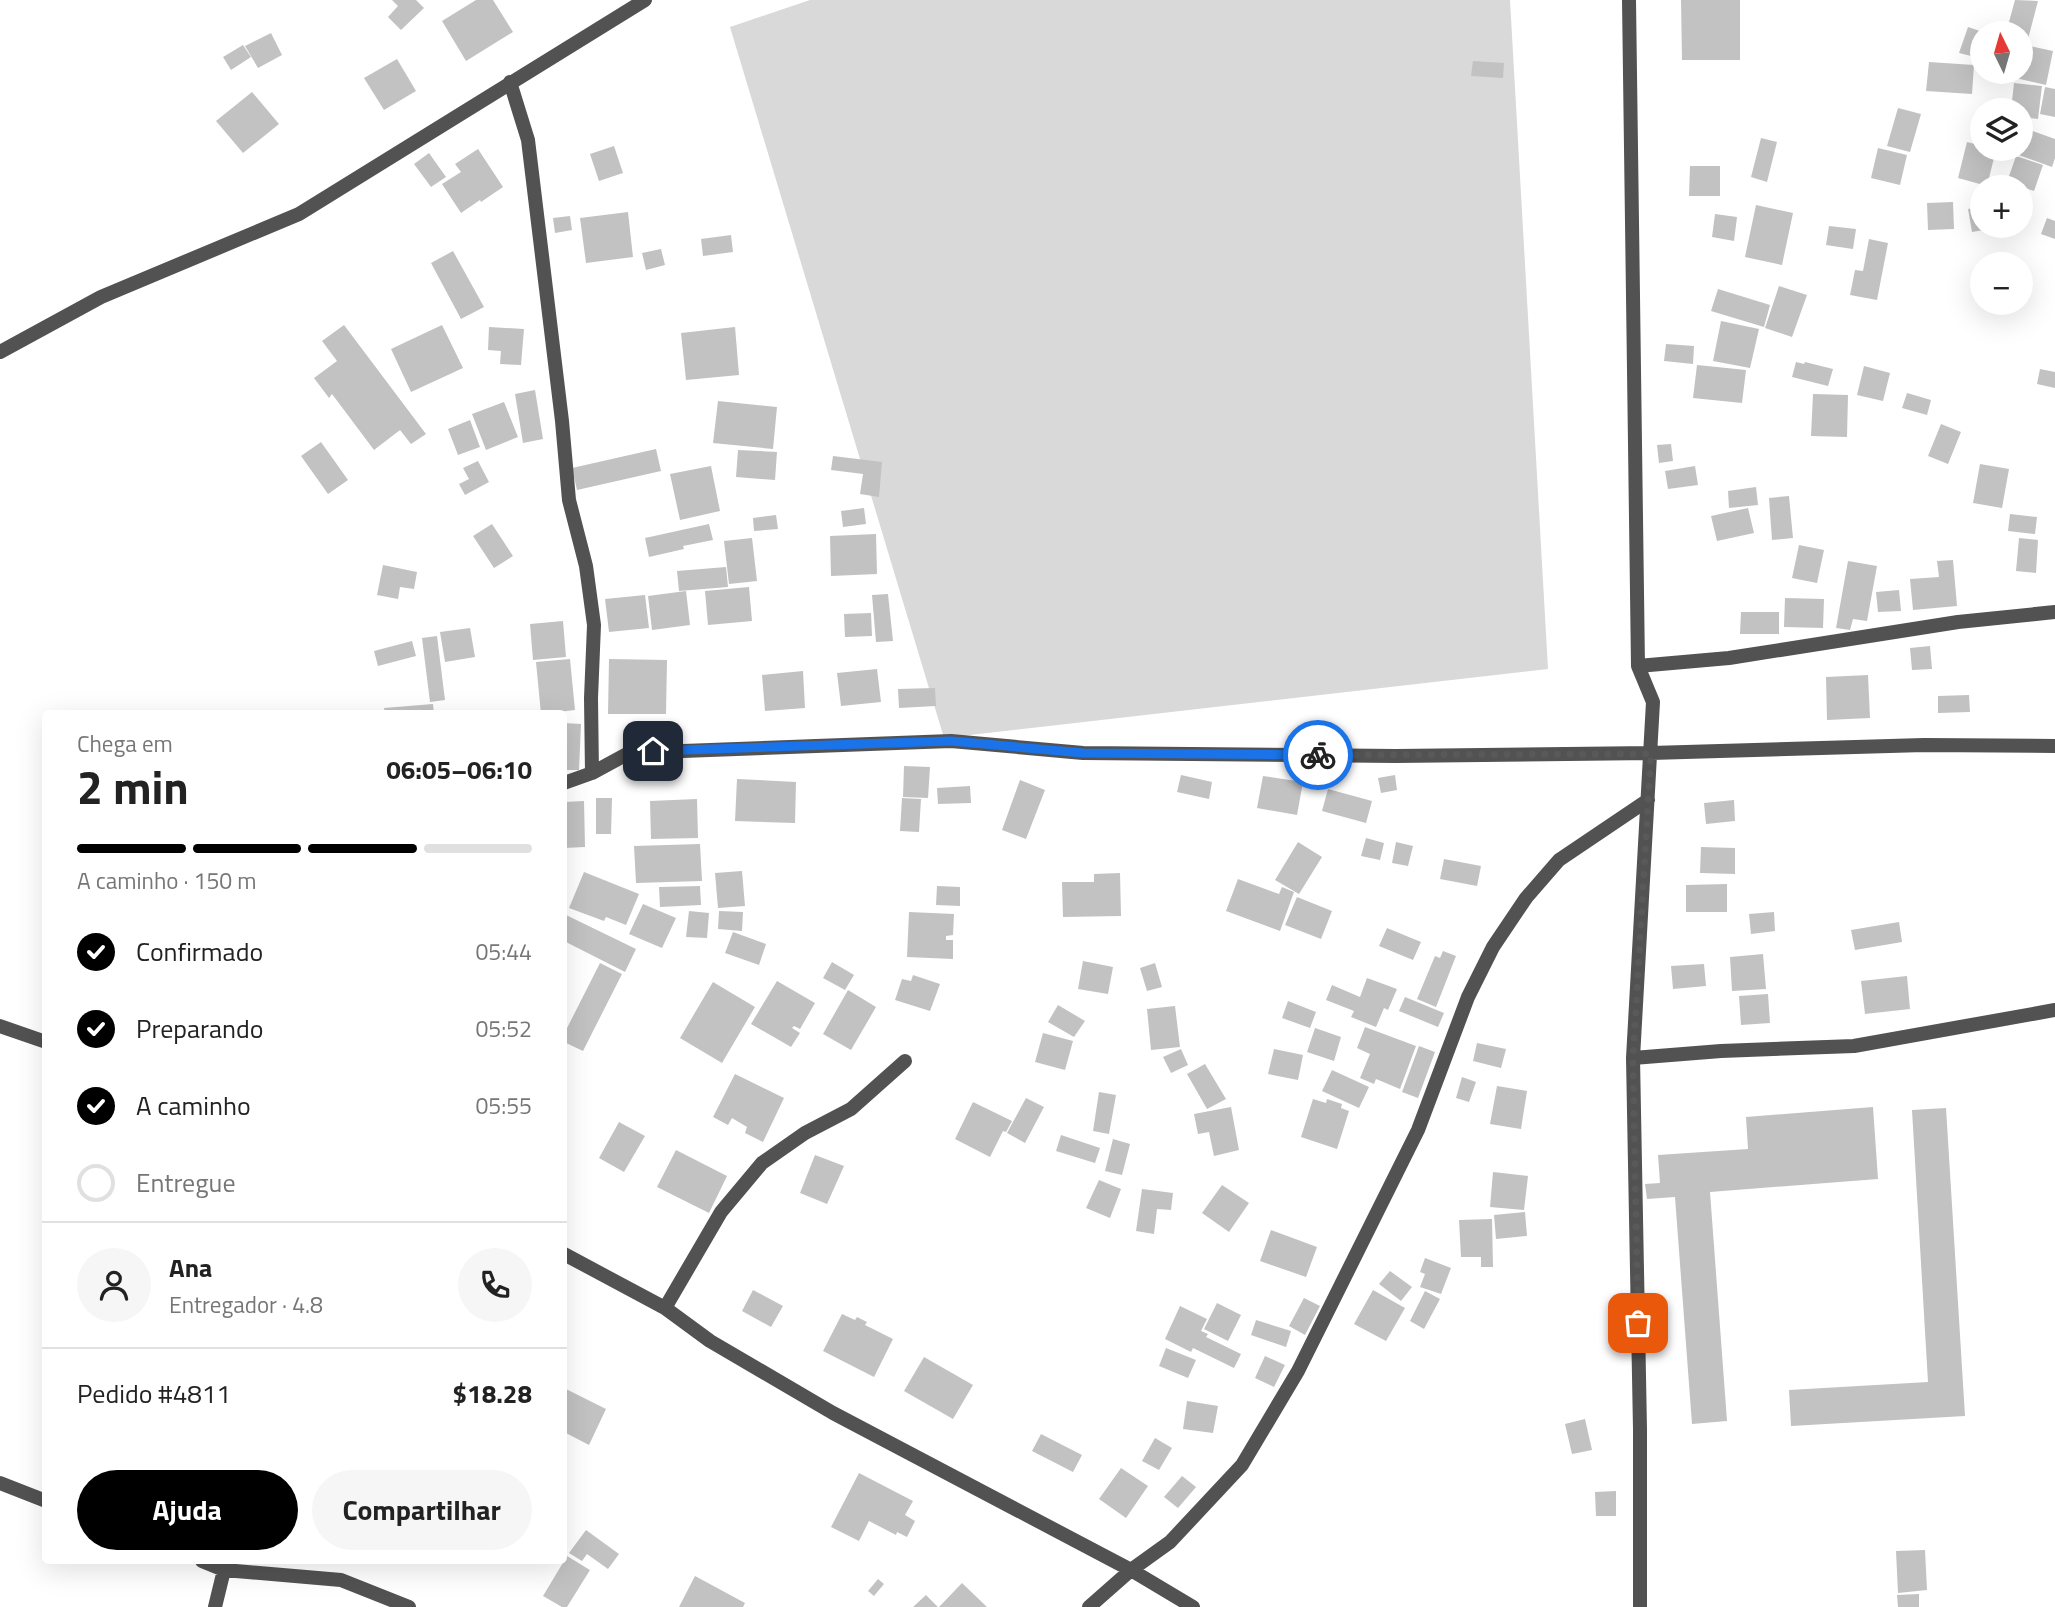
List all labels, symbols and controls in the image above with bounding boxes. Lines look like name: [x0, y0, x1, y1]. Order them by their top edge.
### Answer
north arrow: [1970, 21, 2034, 84]
map controls: [1970, 21, 2033, 315]
button: layers: [1970, 98, 2033, 161]
button: +: [1970, 175, 2033, 238]
button: −: [1970, 252, 2033, 315]
courier: [1283, 720, 1353, 790]
pin: [623, 721, 683, 781]
text: Chega em: [77, 726, 173, 761]
icon: home: [634, 732, 672, 770]
icon: bike: [1299, 736, 1337, 774]
text: 06:05–06:10: [386, 750, 532, 789]
text: 2 min: [77, 752, 189, 822]
text: A caminho · 150 m: [77, 863, 256, 898]
text: Confirmado: [136, 932, 263, 971]
icon: check: [77, 933, 115, 971]
text: 05:44: [475, 934, 532, 969]
text: Preparando: [136, 1009, 263, 1048]
icon: check: [77, 1010, 115, 1048]
text: 05:52: [475, 1011, 532, 1046]
text: A caminho: [136, 1086, 251, 1125]
icon: check: [77, 1087, 115, 1125]
text: 05:55: [475, 1088, 532, 1123]
text: Entregue: [136, 1163, 236, 1202]
button: person: [77, 1248, 151, 1322]
text: Ana: [169, 1248, 212, 1287]
button: phone: [458, 1248, 532, 1322]
text: Entregador · 4.8: [169, 1287, 323, 1322]
pin: [1608, 1293, 1668, 1353]
icon: bag: [1619, 1304, 1657, 1342]
text: Pedido #4811: [77, 1374, 231, 1413]
text: $18.28: [453, 1374, 532, 1413]
button: Ajuda: [77, 1470, 298, 1550]
button: Compartilhar: [312, 1470, 532, 1550]

